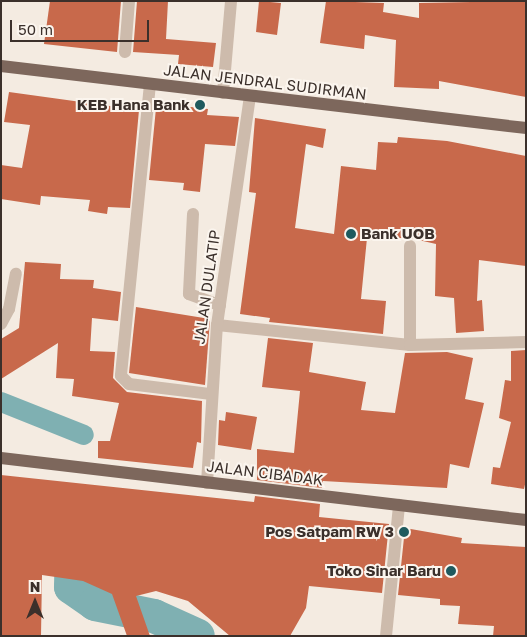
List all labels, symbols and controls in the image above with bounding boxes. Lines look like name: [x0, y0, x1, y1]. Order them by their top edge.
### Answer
scale bar: [12, 10, 151, 42]
text: 50 m: [18, 20, 53, 38]
street label: JALAN JENDRAL SUDIRMAN: [162, 61, 368, 103]
place label: KEB Hana Bank: [77, 96, 190, 114]
marker: KEB Hana Bank: [194, 99, 206, 111]
place label: Bank UOB: [361, 225, 435, 243]
marker: Bank UOB: [345, 228, 357, 240]
street label: JALAN DULATIP: [190, 229, 224, 345]
street label: JALAN CIBADAK: [206, 457, 324, 489]
place label: Pos Satpam RW 3: [265, 523, 394, 541]
marker: Pos Satpam RW 3: [398, 526, 410, 538]
place label: Toko Sinar Baru: [327, 562, 441, 580]
marker: Toko Sinar Baru: [445, 565, 457, 577]
north arrow: [10, 577, 60, 627]
text: N: [30, 578, 40, 595]

